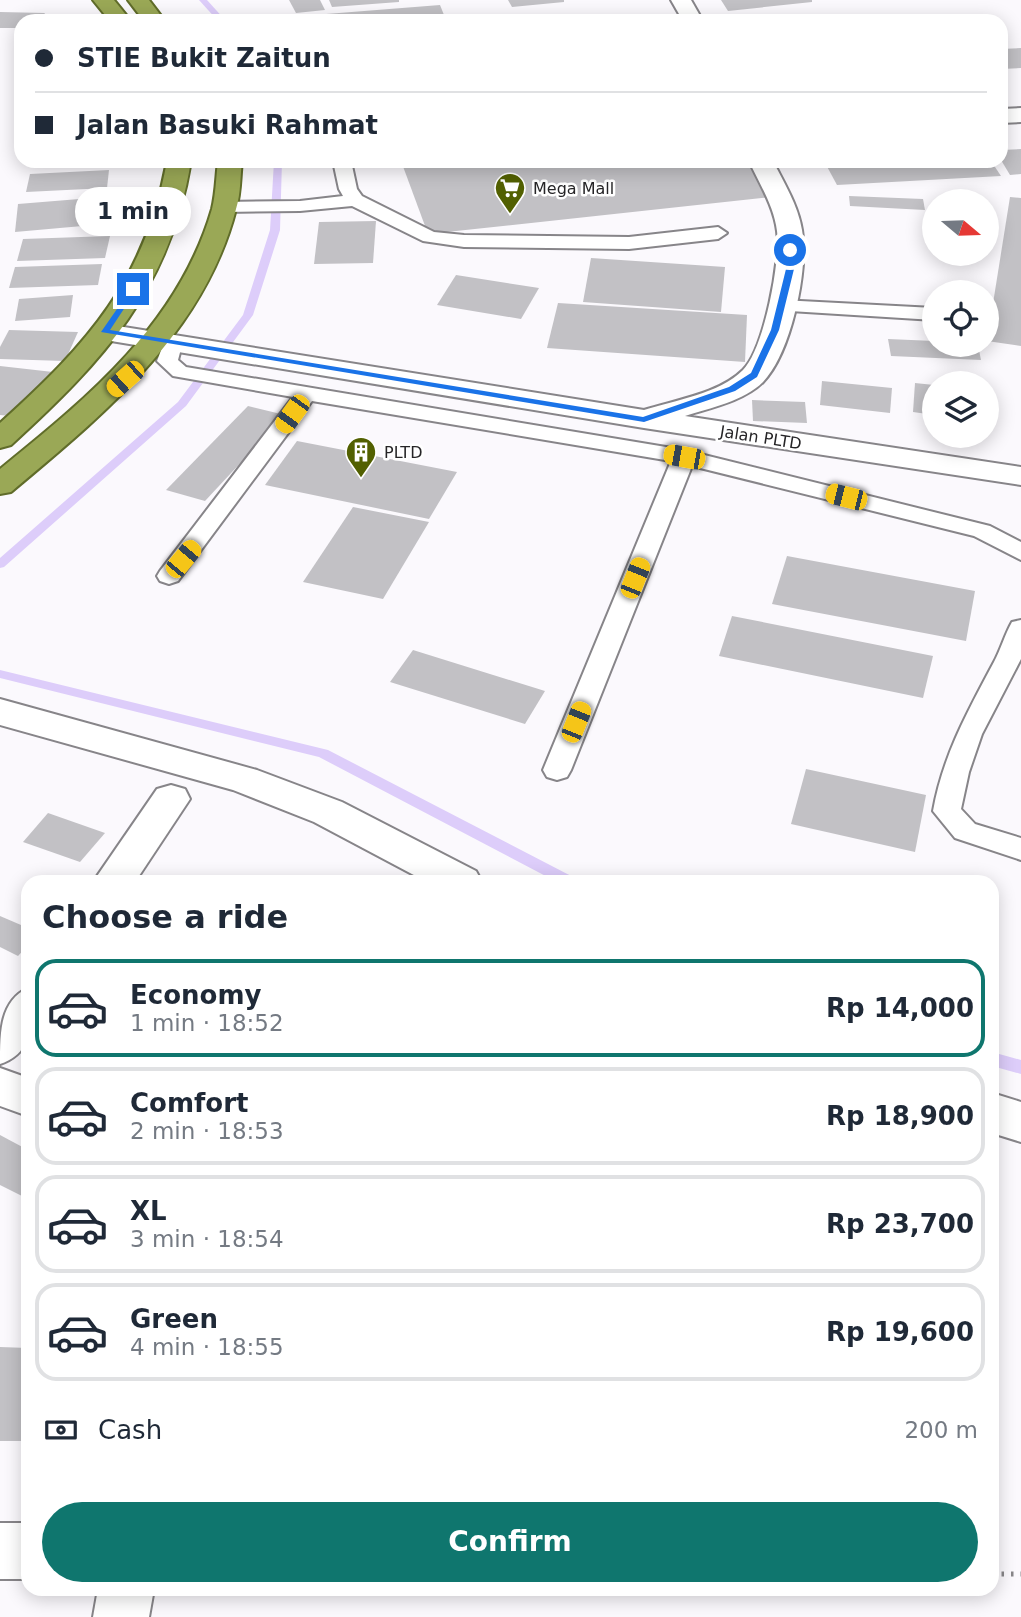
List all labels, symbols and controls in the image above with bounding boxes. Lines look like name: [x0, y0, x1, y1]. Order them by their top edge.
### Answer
text: STIE Bukit Zaitun: [77, 43, 331, 73]
text: Jalan Basuki Rahmat: [77, 110, 378, 140]
supermarket icon: Mega Mall: [493, 171, 527, 215]
place label: Mega Mall: [533, 179, 614, 198]
callout: 1 min: [75, 188, 191, 236]
north arrow: [922, 189, 999, 266]
map controls: [922, 189, 999, 448]
text: 1 min: [97, 198, 169, 224]
route start: [774, 234, 806, 266]
route end: [117, 273, 149, 305]
button: locate: [922, 280, 999, 357]
car: [103, 357, 148, 401]
button: layers: [922, 371, 999, 448]
car: [272, 391, 313, 437]
street label: Jalan PLTD: [718, 422, 803, 453]
building icon: PLTD: [344, 435, 378, 479]
place label: PLTD: [384, 443, 422, 462]
car: [662, 443, 707, 471]
car: [824, 482, 869, 512]
car: [162, 536, 205, 582]
car: [618, 555, 653, 601]
car: [559, 699, 594, 745]
text: Choose a ride: [42, 898, 288, 936]
icon: car: [46, 977, 109, 1040]
text: Economy: [130, 980, 261, 1010]
text: Rp 14,000: [826, 993, 974, 1023]
text: 1 min · 18:52: [130, 1010, 284, 1036]
icon: car: [46, 1085, 109, 1148]
text: Comfort: [130, 1088, 248, 1118]
text: Rp 18,900: [826, 1101, 974, 1131]
text: 2 min · 18:53: [130, 1118, 284, 1144]
icon: car: [46, 1193, 109, 1256]
text: XL: [130, 1196, 167, 1226]
text: Rp 23,700: [826, 1209, 974, 1239]
text: 3 min · 18:54: [130, 1226, 284, 1252]
icon: car: [46, 1301, 109, 1364]
text: Green: [130, 1304, 218, 1334]
text: Rp 19,600: [826, 1317, 974, 1347]
text: 4 min · 18:55: [130, 1334, 284, 1360]
icon: cash: [42, 1411, 80, 1449]
text: Cash: [98, 1415, 162, 1445]
text: 200 m: [904, 1417, 978, 1443]
button: Confirm: [42, 1502, 978, 1582]

